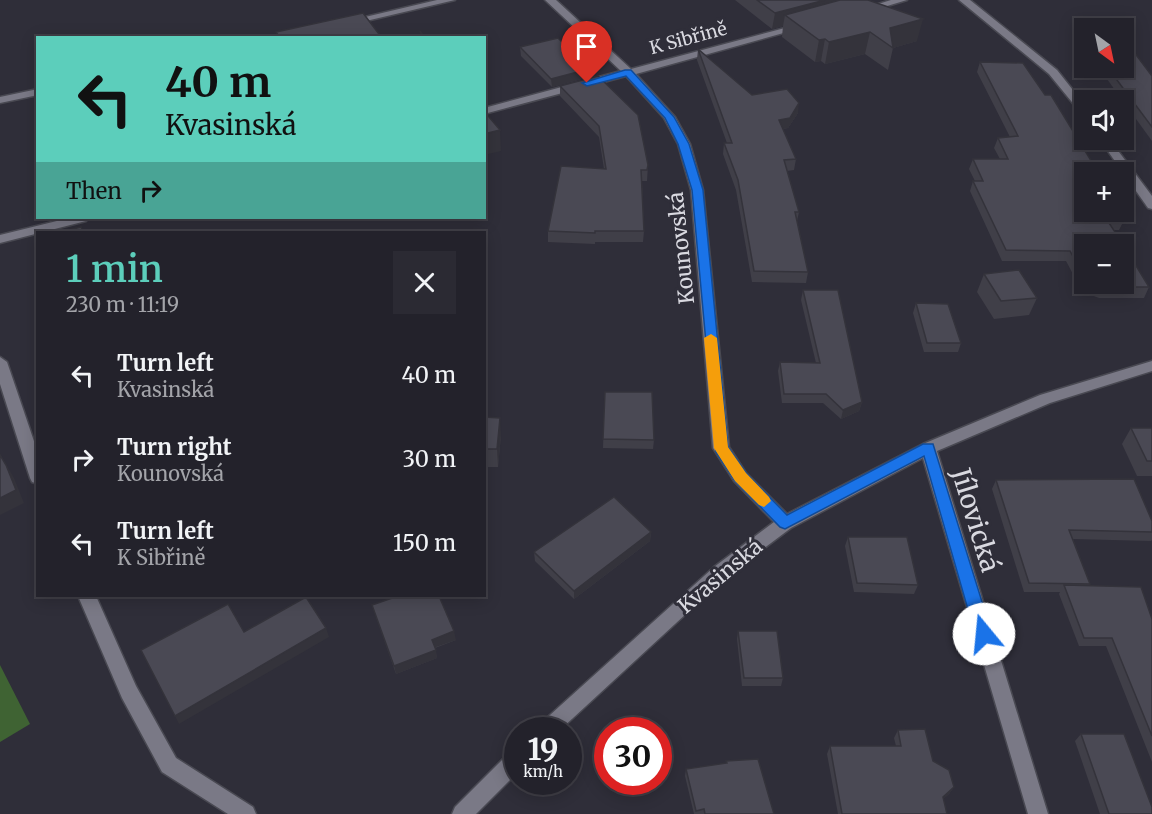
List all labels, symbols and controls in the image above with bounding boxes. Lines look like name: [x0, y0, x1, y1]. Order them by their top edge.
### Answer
street label: K Sibřině: [647, 17, 729, 59]
north arrow: [1074, 18, 1134, 78]
map controls: [1074, 18, 1134, 294]
pin: [561, 21, 612, 83]
icon: arrive: [570, 30, 603, 63]
text: 40 m: [165, 56, 271, 108]
icon: left: [66, 60, 144, 138]
button: sound: [1074, 90, 1134, 150]
text: Kvasinská: [165, 108, 296, 142]
button: +: [1074, 162, 1134, 222]
icon: right: [134, 174, 167, 207]
text: Then: [66, 177, 122, 205]
street label: Kounovská: [662, 191, 700, 305]
button: −: [1074, 234, 1134, 294]
text: 1 min: [66, 247, 163, 292]
button: close: [393, 251, 456, 314]
text: 230 m · 11:19: [66, 292, 179, 317]
text: Turn left: [117, 349, 214, 377]
icon: left: [66, 359, 99, 392]
text: 40 m: [401, 361, 456, 389]
text: Kvasinská: [117, 377, 214, 402]
text: Turn right: [117, 433, 231, 461]
icon: right: [66, 443, 99, 476]
text: 30 m: [402, 445, 456, 473]
text: Kounovská: [117, 461, 224, 486]
street label: Jílovická: [944, 463, 1007, 576]
text: Turn left: [117, 517, 214, 545]
icon: left: [66, 527, 99, 560]
text: 150 m: [393, 529, 456, 557]
street label: Kvasinská: [672, 533, 768, 619]
text: K Sibřině: [117, 545, 205, 570]
position arrow: [952, 602, 1016, 666]
speed limit sign: 30: [594, 717, 672, 795]
text: 19: [527, 730, 559, 768]
text: km/h: [523, 762, 563, 781]

